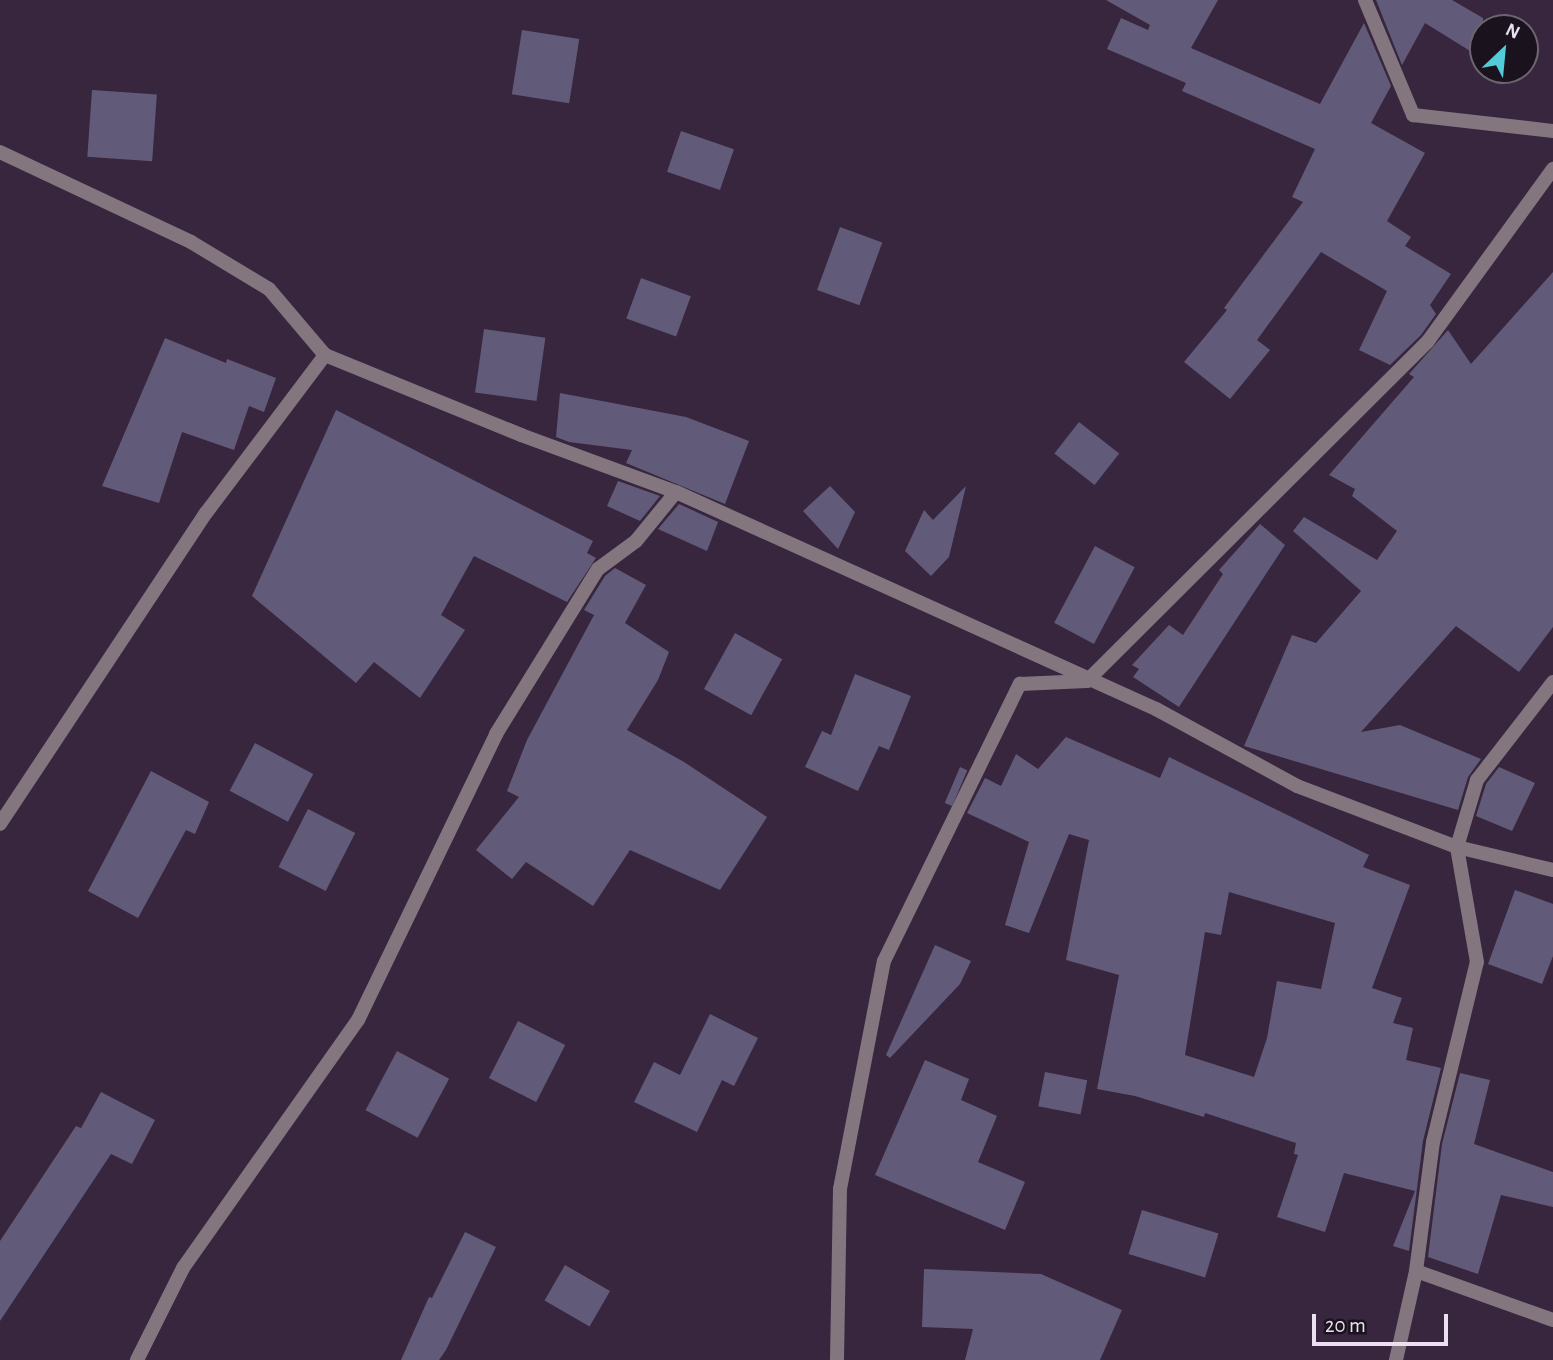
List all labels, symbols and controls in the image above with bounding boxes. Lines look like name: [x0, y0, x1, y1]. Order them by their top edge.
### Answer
north arrow: [1469, 14, 1539, 84]
text: N: [1502, 20, 1523, 43]
scale bar: [1315, 1300, 1452, 1344]
text: 20 m: [1325, 1315, 1366, 1336]

